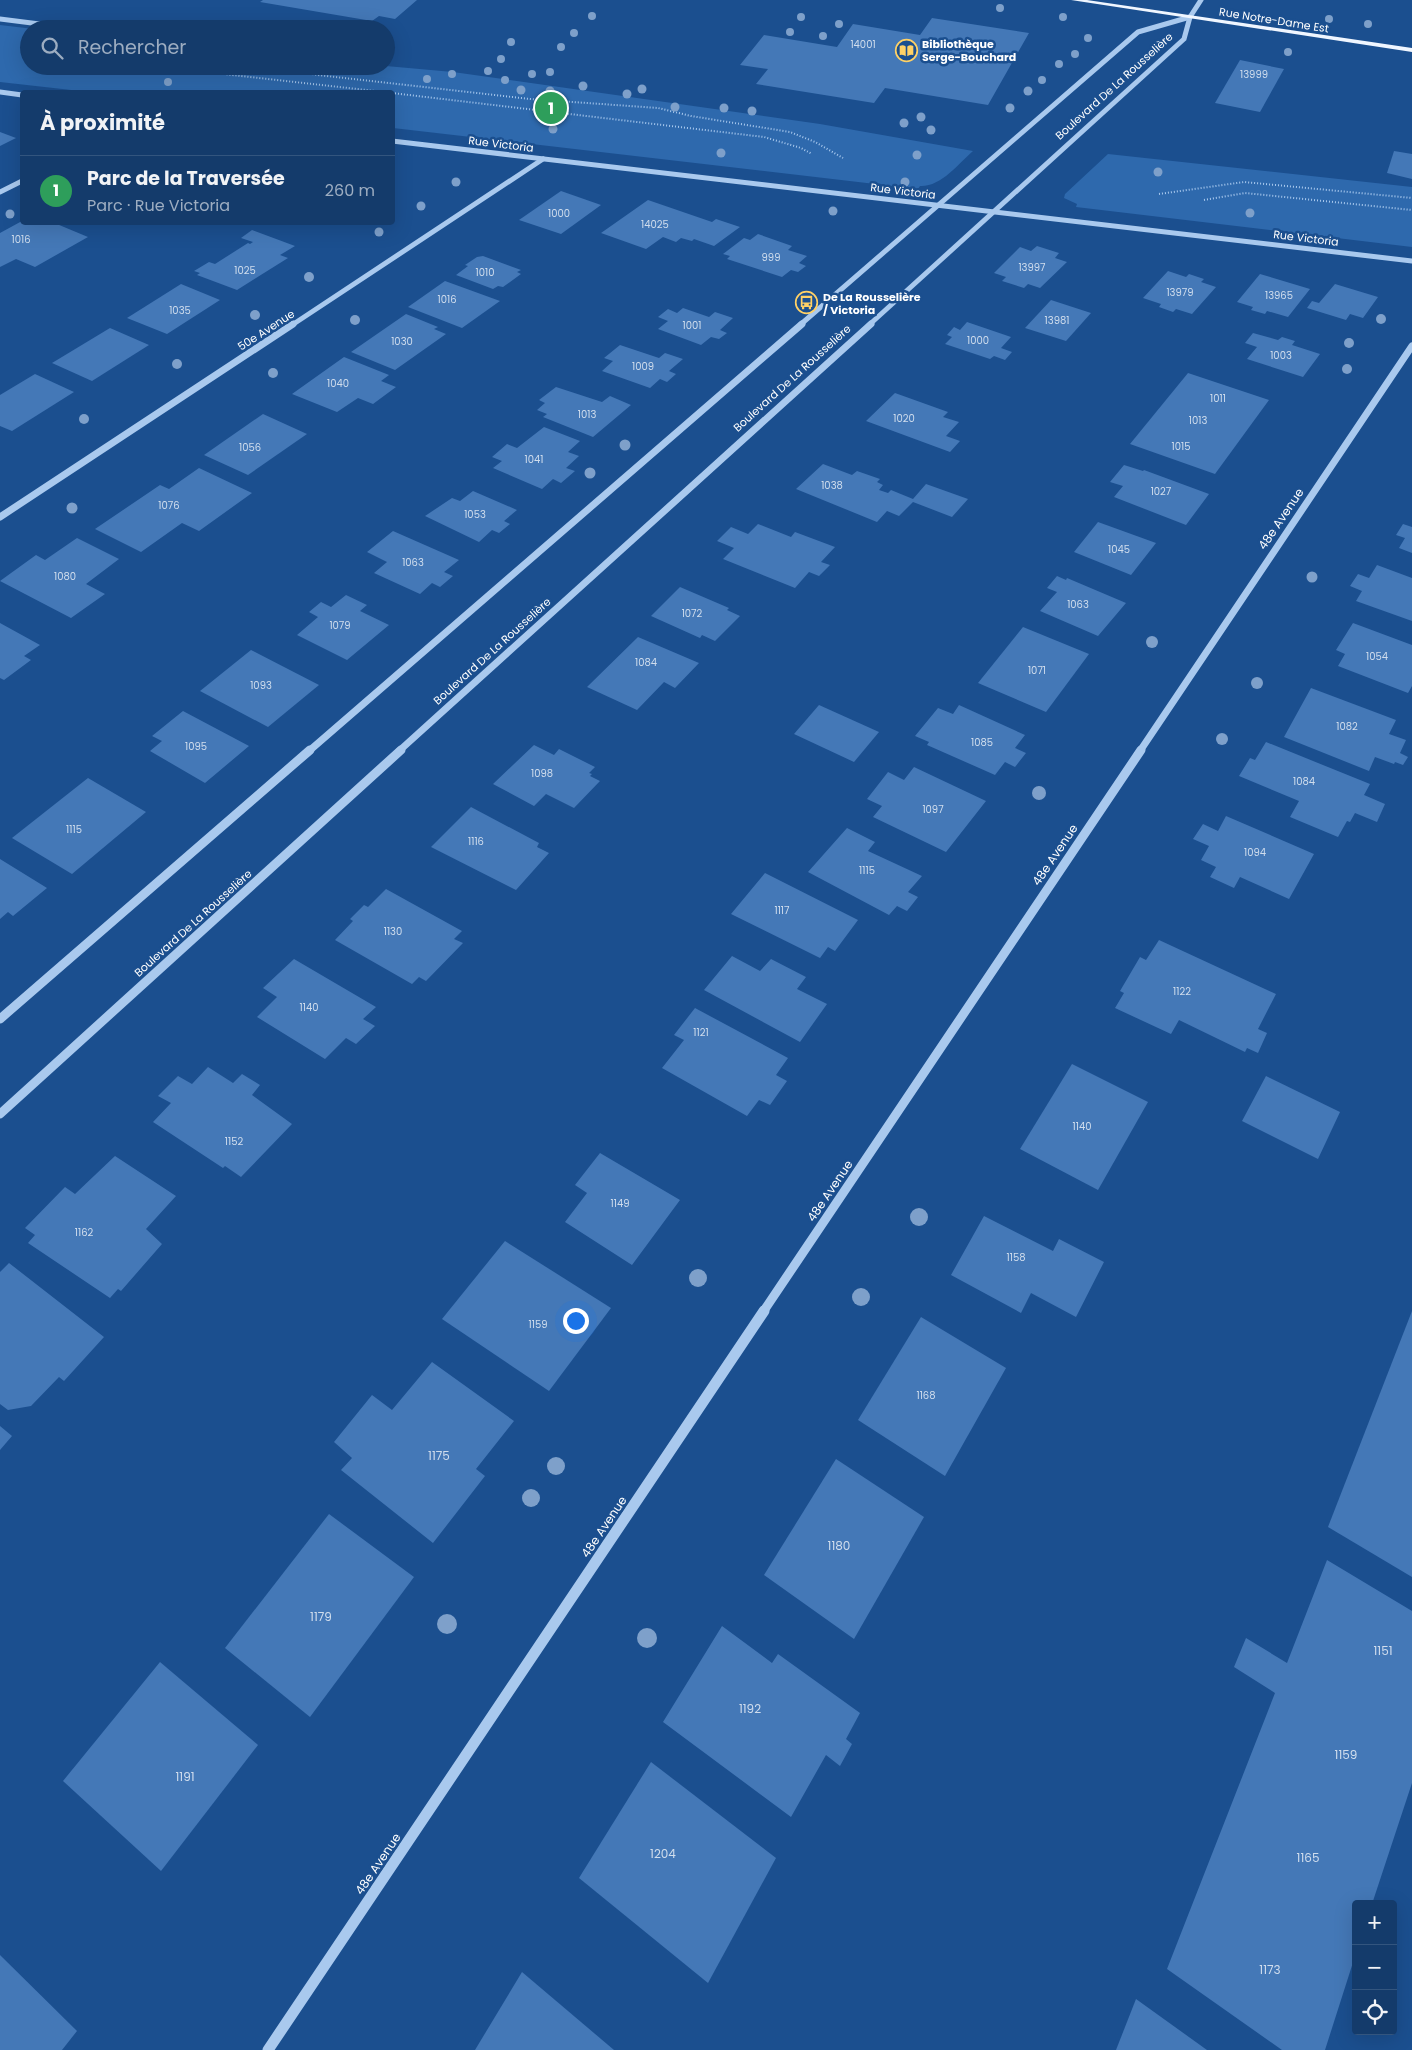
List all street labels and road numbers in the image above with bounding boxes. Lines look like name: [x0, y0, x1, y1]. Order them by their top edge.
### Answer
street label: Rue Notre-Dame Est: [1218, 3, 1330, 37]
street label: Boulevard De La Rousselière: [1052, 29, 1176, 143]
street label: Rue Victoria: [467, 132, 535, 156]
street label: Rue Victoria: [869, 179, 937, 203]
street label: Rue Victoria: [1272, 226, 1340, 250]
street label: 50e Avenue: [234, 306, 298, 354]
street label: Boulevard De La Rousselière: [730, 321, 854, 435]
street label: 48e Avenue: [1254, 485, 1307, 553]
street label: Boulevard De La Rousselière: [430, 594, 554, 708]
street label: 48e Avenue: [1028, 821, 1081, 889]
street label: Boulevard De La Rousselière: [131, 866, 255, 980]
street label: 48e Avenue: [803, 1157, 856, 1225]
street label: 48e Avenue: [577, 1493, 630, 1561]
street label: 48e Avenue: [351, 1830, 404, 1898]

